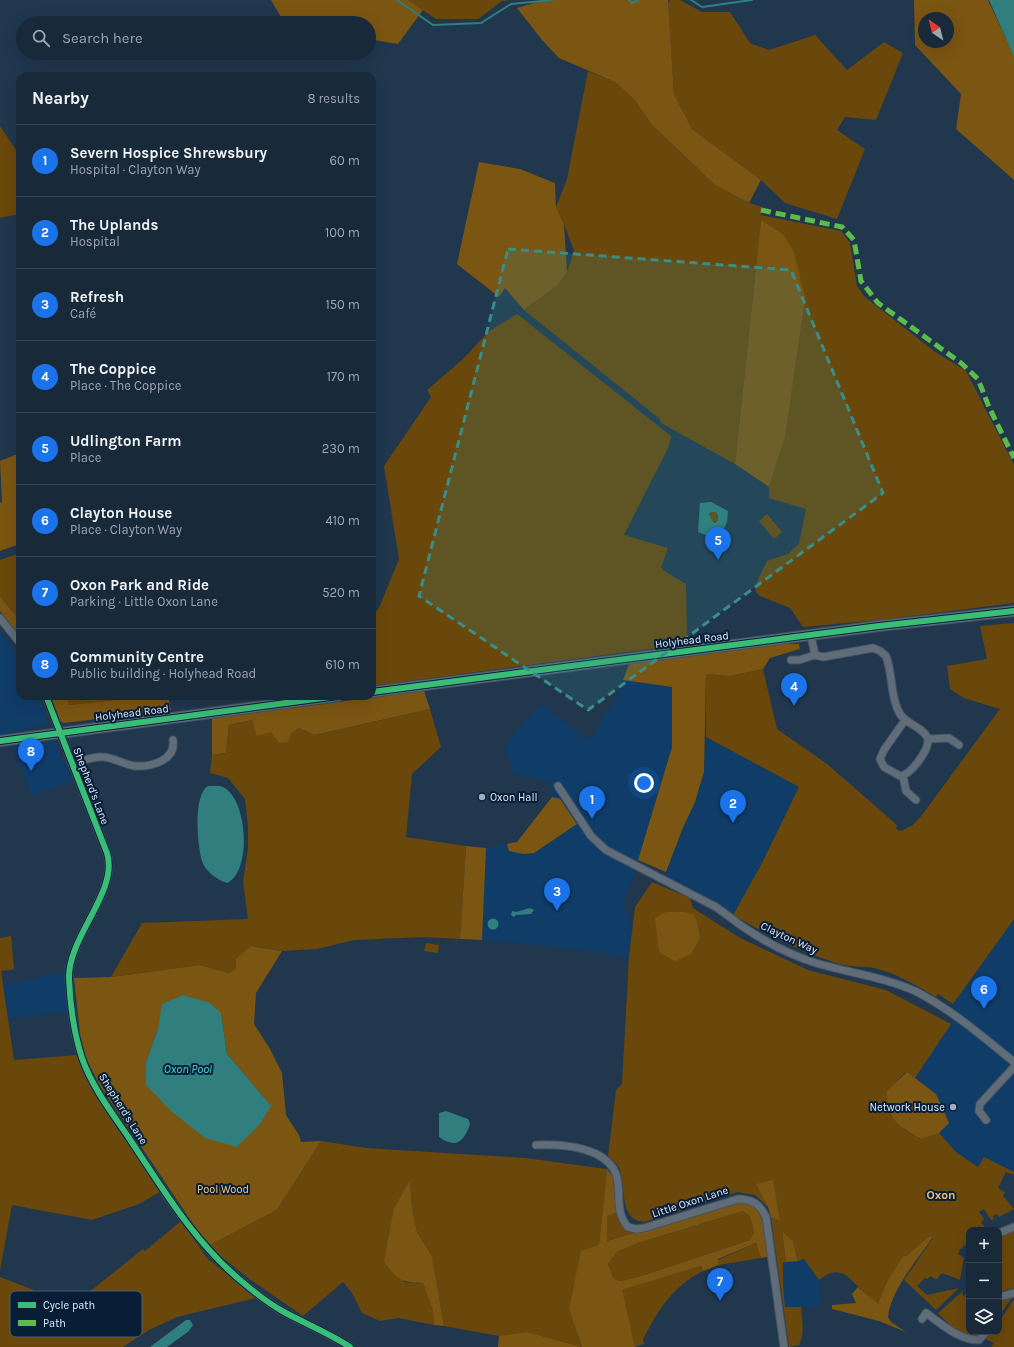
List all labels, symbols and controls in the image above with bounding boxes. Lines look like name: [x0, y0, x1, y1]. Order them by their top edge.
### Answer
north arrow: [918, 12, 954, 48]
search box: [16, 16, 376, 60]
icon: search: [30, 27, 52, 49]
text: Search here: [62, 29, 143, 47]
text: Nearby: [32, 88, 89, 108]
text: 8 results: [307, 91, 360, 106]
text: Severn Hospice Shrewsbury: [70, 144, 267, 162]
text: 1: [43, 153, 47, 168]
text: 60 m: [330, 153, 360, 168]
text: Hospital · Clayton Way: [70, 162, 200, 177]
text: The Uplands: [70, 216, 158, 234]
text: 2: [41, 225, 49, 240]
text: 100 m: [325, 225, 360, 240]
text: Hospital: [70, 234, 120, 249]
text: Refresh: [70, 288, 124, 306]
text: 3: [41, 297, 49, 312]
text: 150 m: [325, 297, 360, 312]
text: Café: [70, 306, 96, 321]
text: The Coppice: [70, 360, 156, 378]
text: 4: [41, 369, 49, 384]
text: 170 m: [327, 369, 360, 384]
text: Place · The Coppice: [70, 378, 182, 393]
text: Udlington Farm: [70, 432, 181, 450]
text: 5: [41, 441, 49, 456]
text: 230 m: [322, 441, 360, 456]
text: Place: [70, 450, 101, 465]
text: Clayton House: [70, 504, 172, 522]
text: 6: [41, 513, 49, 528]
text: 410 m: [325, 513, 360, 528]
text: Place · Clayton Way: [70, 522, 182, 537]
pin: 5: [705, 527, 731, 560]
text: Oxon Park and Ride: [70, 576, 209, 594]
text: 7: [42, 585, 48, 600]
text: 520 m: [322, 585, 360, 600]
text: Parking · Little Oxon Lane: [70, 594, 218, 609]
street label: Holyhead Road: [654, 629, 730, 651]
text: Community Centre: [70, 648, 204, 666]
text: 8: [41, 657, 49, 672]
text: 610 m: [325, 657, 360, 672]
text: Public building · Holyhead Road: [70, 666, 256, 681]
pin: 4: [781, 673, 807, 706]
street label: Holyhead Road: [94, 702, 170, 724]
pin: 8: [18, 738, 44, 771]
street label: Shepherd's Lane: [70, 746, 112, 827]
your location: [634, 773, 654, 793]
pin: 1: [579, 786, 605, 819]
pin: 2: [720, 790, 746, 823]
place label: Oxon Hall: [490, 791, 538, 804]
marker: Oxon Hall: [477, 792, 487, 802]
pin: 3: [544, 878, 570, 911]
street label: Clayton Way: [759, 919, 819, 957]
pin: 6: [971, 976, 997, 1009]
water label: Oxon Pool: [164, 1062, 212, 1076]
street label: Shepherd's Lane: [96, 1071, 150, 1147]
place label: Network House: [869, 1101, 945, 1114]
marker: Network House: [948, 1102, 958, 1112]
park label: Pool Wood: [197, 1183, 249, 1196]
street label: Little Oxon Lane: [650, 1183, 730, 1220]
district label: Oxon: [926, 1188, 956, 1202]
map controls: [966, 1227, 1002, 1335]
button: +: [966, 1227, 1002, 1263]
button: −: [966, 1263, 1002, 1299]
pin: 7: [707, 1268, 733, 1301]
legend: [10, 1291, 142, 1337]
text: Cycle path: [43, 1299, 95, 1312]
button: layers: [966, 1299, 1002, 1335]
text: Path: [43, 1317, 66, 1330]

